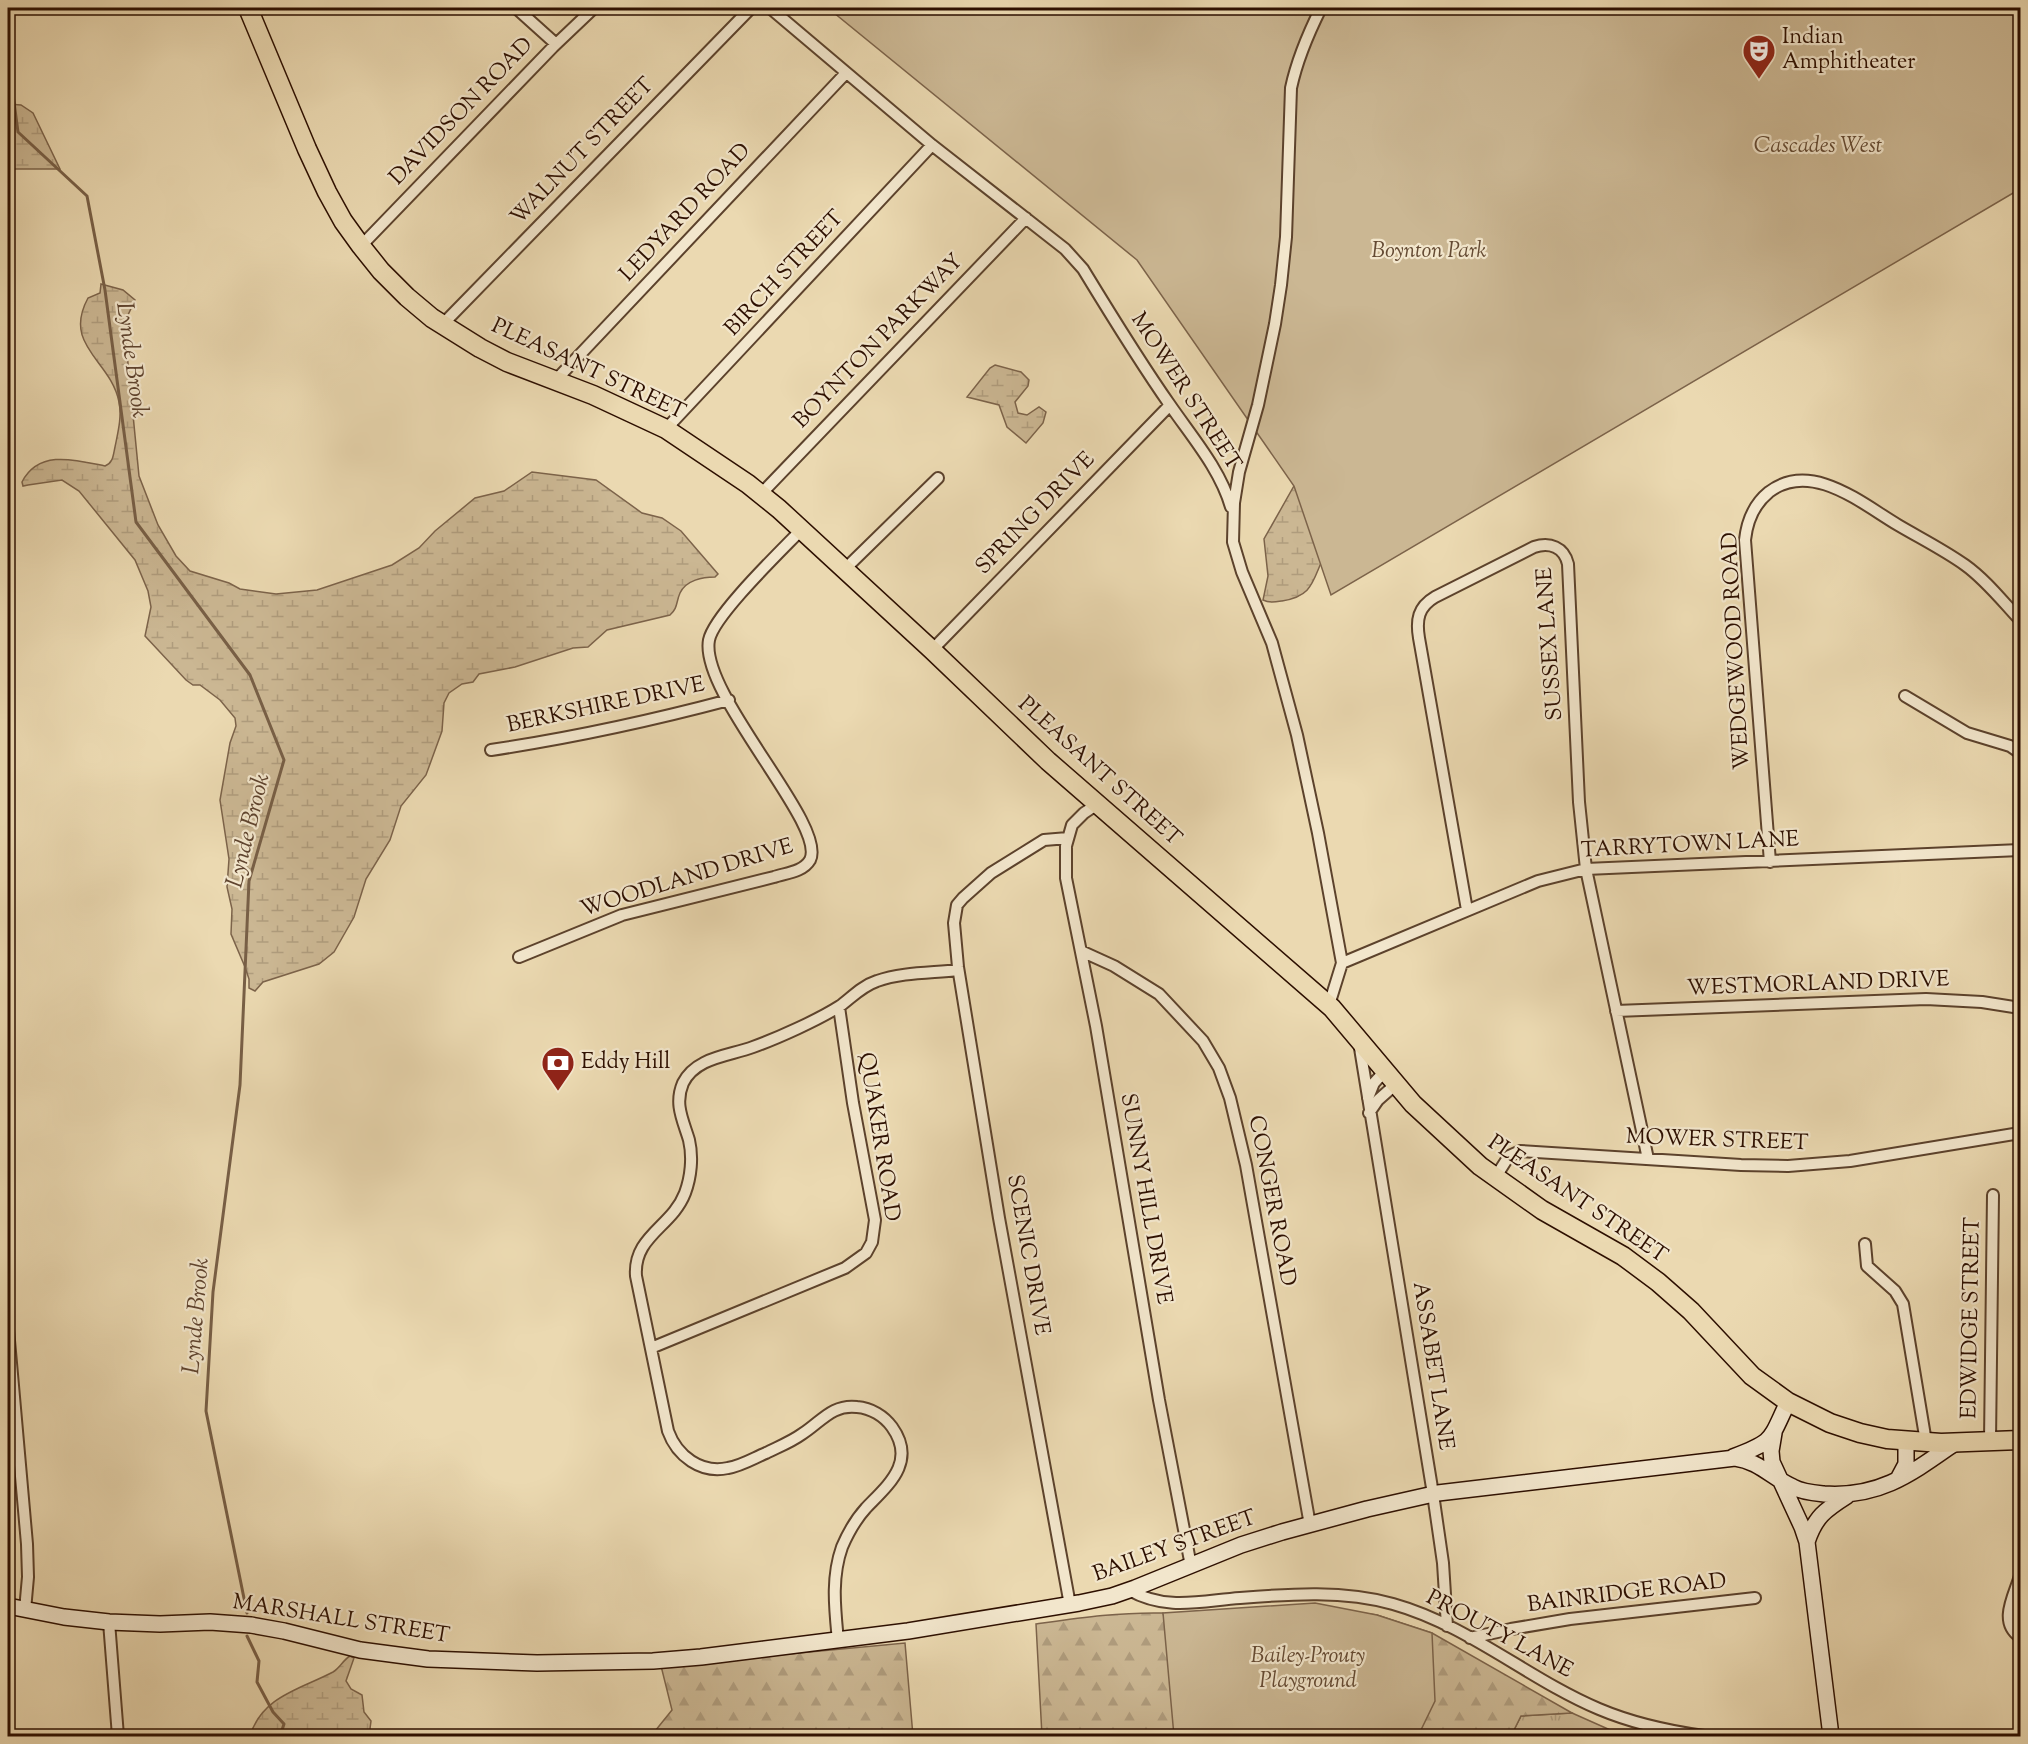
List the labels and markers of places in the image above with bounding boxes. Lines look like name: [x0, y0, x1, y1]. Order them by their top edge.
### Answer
place label: Indian Amphitheater: [1782, 22, 1915, 79]
theatre icon: Indian Amphitheater: [1741, 33, 1777, 80]
bank icon: Eddy Hill: [540, 1045, 576, 1092]
place label: Eddy Hill: [581, 1047, 670, 1079]

